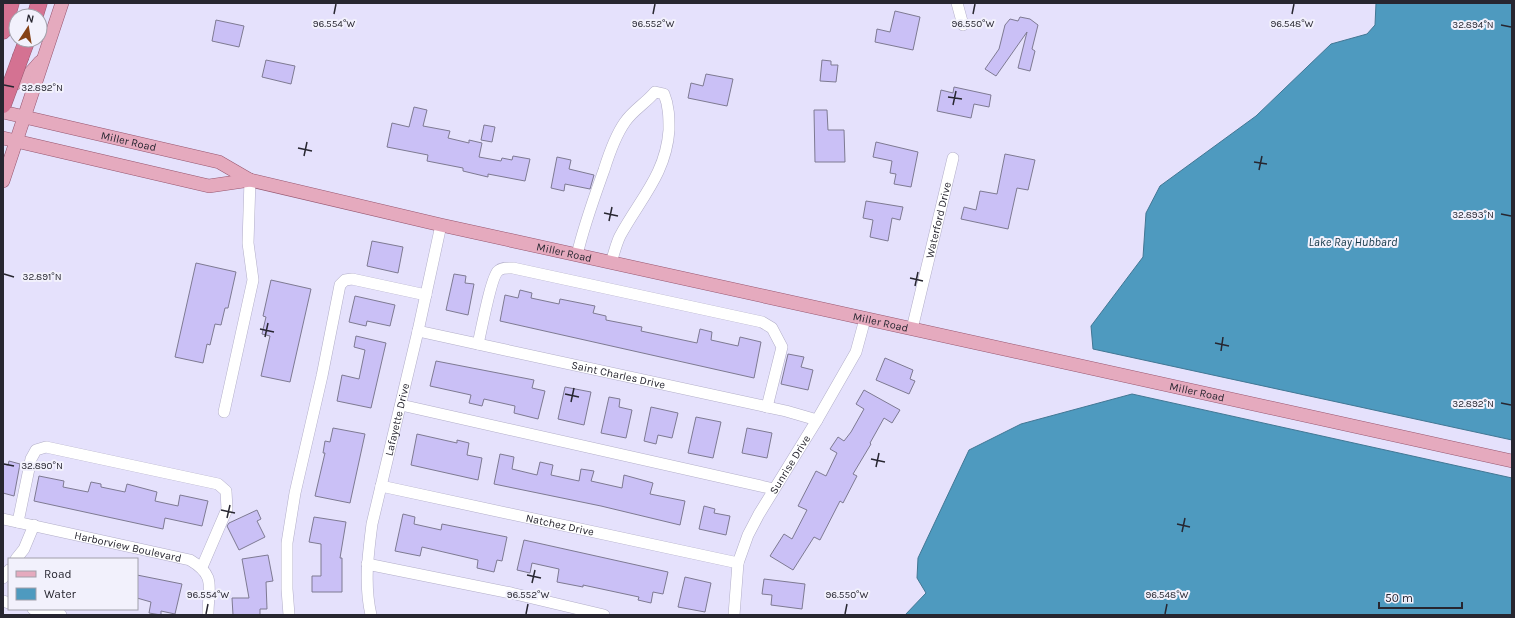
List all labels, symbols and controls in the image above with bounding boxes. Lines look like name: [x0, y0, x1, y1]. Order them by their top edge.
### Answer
north arrow: [8, 8, 48, 48]
text: N: [25, 12, 35, 26]
text: 96.554°W: [313, 18, 355, 30]
text: 96.552°W: [632, 18, 674, 30]
text: 96.550°W: [952, 18, 994, 30]
text: 96.548°W: [1270, 18, 1314, 30]
text: 32.894°N: [1452, 19, 1494, 31]
text: 32.892°N: [21, 82, 63, 94]
street label: Miller Road: [100, 129, 158, 154]
street label: Waterford Drive: [923, 180, 954, 260]
text: 32.893°N: [1452, 209, 1494, 221]
water label: Lake Ray Hubbard: [1309, 235, 1398, 249]
street label: Miller Road: [535, 240, 593, 265]
text: 32.891°N: [23, 271, 61, 283]
street label: Miller Road: [852, 310, 910, 335]
street label: Saint Charles Drive: [570, 359, 667, 392]
street label: Miller Road: [1168, 380, 1226, 405]
street label: Lafayette Drive: [382, 382, 412, 457]
text: 32.892°N: [1452, 398, 1494, 410]
street label: Sunrise Drive: [767, 432, 813, 496]
text: 32.890°N: [21, 460, 63, 472]
street label: Natchez Drive: [525, 511, 595, 539]
street label: Harborview Boulevard: [73, 529, 183, 565]
legend: [8, 558, 138, 610]
text: Road: [44, 567, 72, 581]
scale bar: [1379, 584, 1462, 610]
text: Water: [44, 587, 77, 601]
text: 96.554°W: [187, 589, 229, 601]
text: 96.552°W: [507, 589, 549, 601]
text: 96.550°W: [826, 589, 868, 601]
text: 96.548°W: [1145, 589, 1189, 601]
text: 50 m: [1385, 591, 1413, 605]

